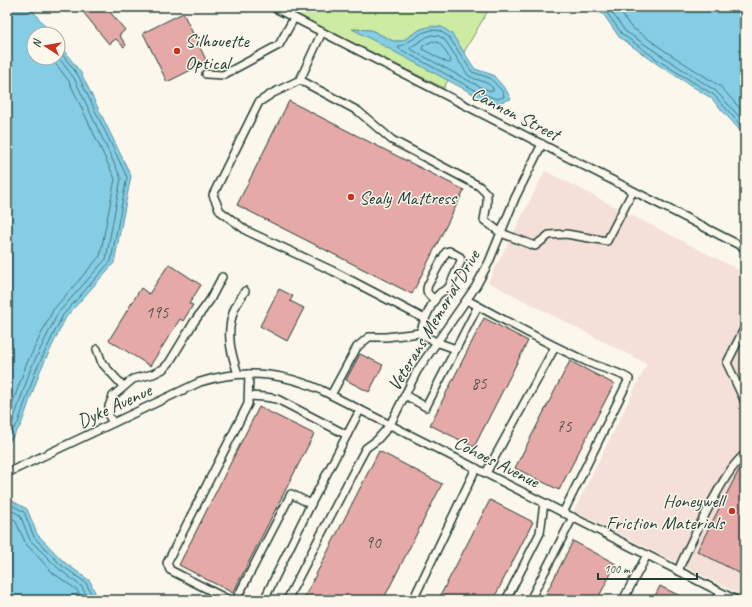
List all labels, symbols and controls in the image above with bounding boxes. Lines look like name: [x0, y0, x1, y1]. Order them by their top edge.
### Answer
north arrow: [26, 26, 66, 66]
place label: Silhouette Optical: [185, 29, 250, 75]
text: N: [29, 37, 44, 49]
marker: Silhouette Optical: [172, 46, 182, 56]
street label: Cannon Street: [468, 81, 566, 148]
place label: Sealy Mattress: [359, 186, 458, 210]
marker: Sealy Mattress: [346, 192, 356, 202]
street label: Veterans Memorial Drive: [382, 244, 486, 395]
house number: 195: [146, 302, 170, 323]
house number: 85: [471, 373, 488, 394]
street label: Dyke Avenue: [73, 378, 157, 434]
house number: 75: [556, 416, 573, 437]
street label: Cohoes Avenue: [450, 430, 545, 494]
place label: Honeywell Friction Materials: [606, 489, 728, 535]
marker: Honeywell Friction Materials: [727, 506, 737, 516]
house number: 90: [365, 532, 382, 553]
scale bar: [598, 555, 697, 581]
text: 100 m: [604, 561, 631, 577]

